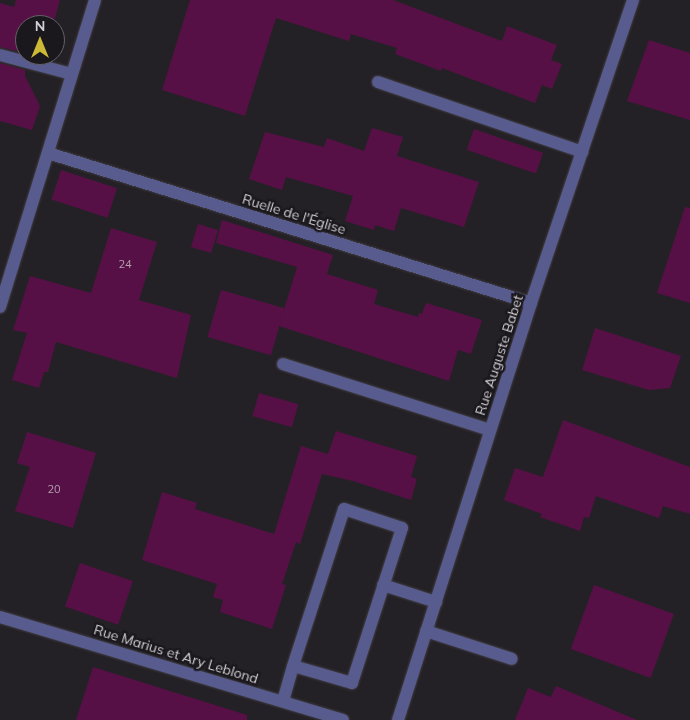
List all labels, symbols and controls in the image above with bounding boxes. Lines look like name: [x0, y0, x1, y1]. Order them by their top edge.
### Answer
north arrow: [15, 15, 65, 65]
text: N: [35, 17, 45, 35]
street label: Ruelle de l'Église: [240, 190, 348, 238]
house number: 24: [118, 257, 132, 271]
street label: Rue Auguste Babet: [472, 293, 526, 417]
house number: 20: [47, 482, 61, 496]
street label: Rue Marius et Ary Leblond: [92, 621, 260, 687]

